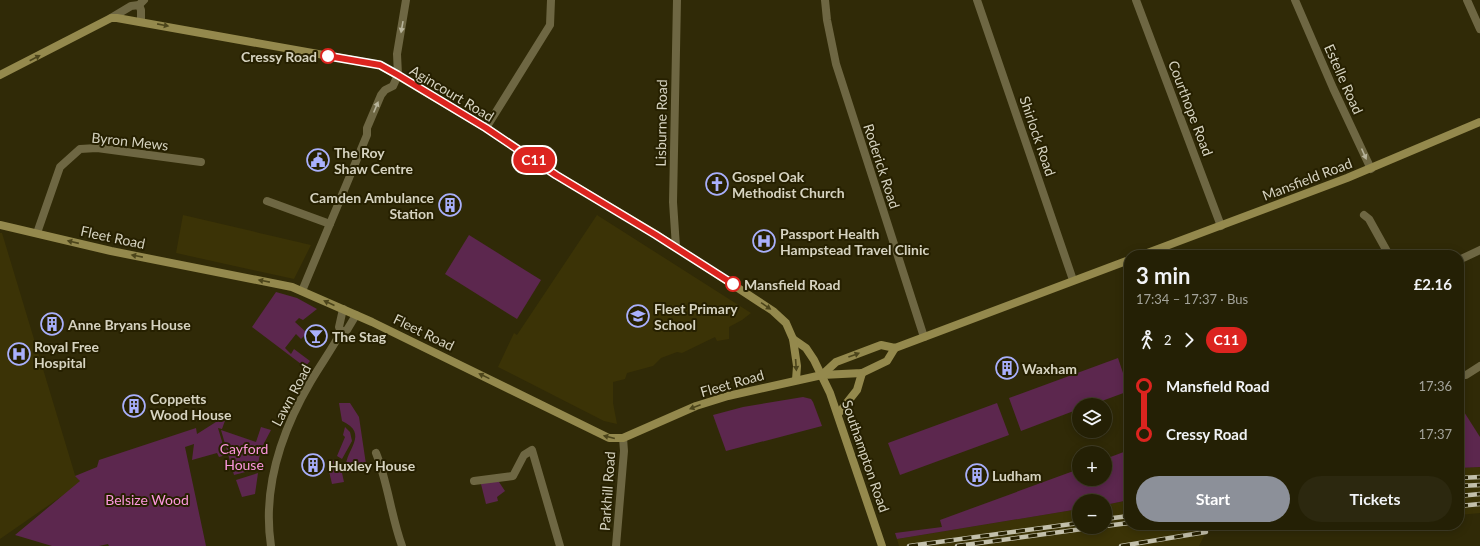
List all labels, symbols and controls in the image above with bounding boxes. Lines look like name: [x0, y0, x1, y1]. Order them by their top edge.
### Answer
one-way arrow: [399, 21, 405, 33]
one-way arrow: [157, 22, 169, 28]
street label: Estelle Road: [1321, 41, 1367, 117]
place label: Cressy Road: [241, 48, 317, 65]
marker: Cressy Road: [320, 48, 336, 64]
one-way arrow: [29, 55, 41, 61]
street label: Courthope Road: [1165, 58, 1217, 158]
street label: Agincourt Road: [407, 61, 497, 125]
street label: Lisburne Road: [652, 79, 670, 167]
street label: Shirlock Road: [1016, 94, 1060, 178]
one-way arrow: [373, 101, 379, 113]
street label: Roderick Road: [860, 121, 904, 211]
street label: Byron Mews: [91, 129, 169, 153]
place label: The Roy Shaw Centre: [334, 144, 413, 177]
public building icon: The Roy Shaw Centre: [305, 147, 331, 173]
line badge: C11: [511, 147, 557, 173]
one-way arrow: [1361, 148, 1367, 159]
text: C11: [521, 151, 547, 168]
street label: Mansfield Road: [1260, 154, 1354, 204]
place label: Gospel Oak Methodist Church: [732, 168, 845, 201]
church icon: Gospel Oak Methodist Church: [704, 171, 730, 197]
place label: Camden Ambulance Station: [310, 189, 435, 222]
building icon: Camden Ambulance Station: [437, 192, 463, 218]
street label: Fleet Road: [79, 222, 147, 252]
place label: Passport Health Hampstead Travel Clinic: [780, 225, 930, 258]
hospital icon: Passport Health Hampstead Travel Clinic: [751, 228, 777, 254]
one-way arrow: [67, 238, 79, 244]
one-way arrow: [131, 252, 143, 258]
text: 3 min: [1136, 262, 1191, 289]
text: £2.16: [1414, 275, 1452, 293]
marker: Mansfield Road: [725, 276, 741, 292]
place label: Mansfield Road: [744, 276, 841, 293]
one-way arrow: [258, 278, 270, 284]
text: 17:34 – 17:37 · Bus: [1136, 291, 1248, 307]
one-way arrow: [323, 300, 334, 306]
place label: Fleet Primary School: [654, 300, 738, 333]
one-way arrow: [761, 302, 771, 310]
school or university icon: Fleet Primary School: [625, 303, 651, 329]
street label: Fleet Road: [391, 310, 457, 354]
building icon: Anne Bryans House: [39, 311, 65, 337]
place label: Anne Bryans House: [67, 316, 191, 333]
bar icon: The Stag: [303, 323, 329, 349]
place label: The Stag: [332, 328, 387, 345]
icon: walk: [1136, 329, 1158, 351]
icon: forward: [1178, 329, 1200, 351]
text: C11: [1214, 331, 1239, 348]
text: 2: [1164, 332, 1172, 348]
place label: Royal Free Hospital: [34, 338, 99, 371]
hospital icon: Royal Free Hospital: [6, 341, 32, 367]
one-way arrow: [849, 352, 861, 358]
building icon: Waxham: [994, 355, 1020, 381]
one-way arrow: [793, 359, 799, 372]
place label: Waxham: [1022, 360, 1077, 377]
street label: Lawn Road: [268, 361, 314, 429]
street label: Fleet Road: [698, 366, 766, 400]
one-way arrow: [478, 373, 489, 379]
text: Mansfield Road: [1166, 377, 1269, 395]
text: 17:36: [1419, 378, 1452, 394]
place label: Coppetts Wood House: [150, 390, 232, 423]
building icon: Coppetts Wood House: [121, 393, 147, 419]
street label: Southampton Road: [839, 398, 893, 514]
map controls: [1072, 398, 1112, 534]
button: layers: [1072, 398, 1112, 438]
one-way arrow: [688, 405, 700, 411]
text: Cressy Road: [1166, 425, 1247, 443]
text: 17:37: [1419, 426, 1452, 442]
one-way arrow: [602, 434, 614, 440]
park label: Cayford House: [220, 440, 268, 473]
button: +: [1072, 446, 1112, 486]
street label: Parkhill Road: [596, 451, 618, 531]
building icon: Huxley House: [300, 452, 326, 478]
place label: Huxley House: [328, 457, 416, 474]
building icon: Ludham: [964, 462, 990, 488]
place label: Ludham: [992, 467, 1042, 484]
button: Start: [1136, 476, 1290, 522]
button: Tickets: [1298, 476, 1452, 522]
park label: Belsize Wood: [105, 491, 189, 508]
button: −: [1072, 494, 1112, 534]

